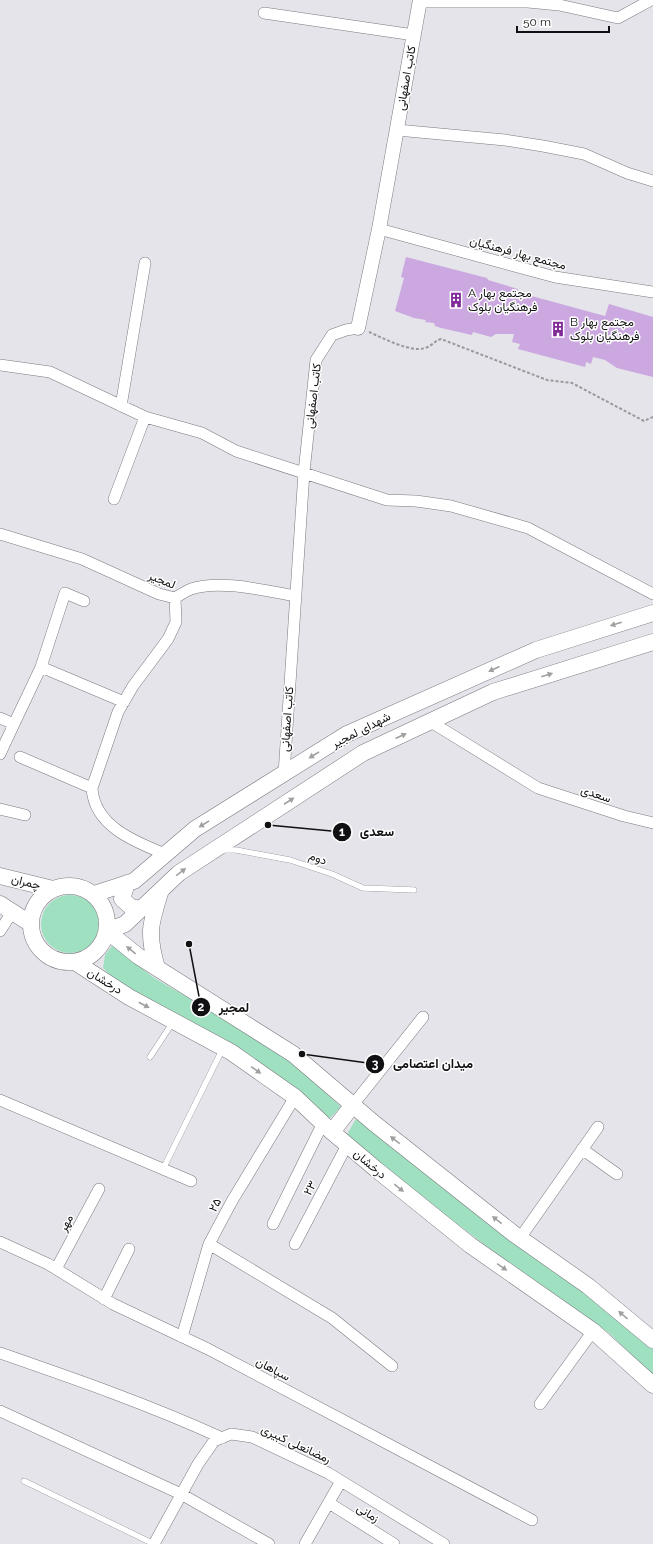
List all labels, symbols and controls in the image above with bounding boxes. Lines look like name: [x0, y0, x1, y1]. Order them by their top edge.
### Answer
scale bar: [517, 8, 609, 34]
text: 50 m: [523, 15, 551, 29]
street label: کاتب اصفهانی: [393, 45, 420, 112]
street label: مجتمع بهار فرهنگیان: [468, 233, 568, 275]
place label: A مجتمع بهار فرهنگیان بلوک: [468, 286, 538, 315]
building icon: A مجتمع بهار فرهنگیان بلوک: [447, 291, 465, 309]
place label: B مجتمع بهار فرهنگیان بلوک: [570, 315, 640, 344]
building icon: B مجتمع بهار فرهنگیان بلوک: [549, 320, 567, 338]
street label: کاتب اصفهانی: [302, 363, 325, 429]
street label: لمجیر: [145, 568, 178, 593]
one-way arrow: [610, 622, 622, 628]
one-way arrow: [488, 666, 499, 672]
one-way arrow: [541, 672, 553, 678]
street label: کاتب اصفهانی: [278, 686, 297, 752]
street label: شهدای لمجیر: [328, 709, 393, 752]
one-way arrow: [396, 733, 407, 739]
one-way arrow: [309, 751, 319, 759]
street label: سعدی: [579, 783, 613, 806]
one-way arrow: [284, 797, 295, 805]
callout: سعدی: [332, 819, 402, 844]
one-way arrow: [199, 820, 209, 828]
text: سعدی: [360, 824, 394, 839]
text: 1: [339, 825, 345, 839]
street label: دوم: [307, 848, 329, 869]
one-way arrow: [175, 868, 186, 876]
street label: چمران: [10, 872, 42, 893]
one-way arrow: [125, 946, 136, 955]
street label: درخشان: [85, 965, 125, 998]
callout: لمجیر: [191, 995, 257, 1020]
text: 2: [198, 1000, 205, 1014]
text: لمجیر: [218, 1000, 249, 1016]
one-way arrow: [138, 1001, 150, 1008]
callout: میدان اعتصامی: [365, 1051, 481, 1076]
text: میدان اعتصامی: [393, 1056, 473, 1071]
text: 3: [372, 1057, 379, 1071]
one-way arrow: [251, 1066, 261, 1074]
one-way arrow: [389, 1136, 400, 1144]
street label: درخشان: [350, 1146, 389, 1183]
street label: ۲۳: [300, 1178, 320, 1198]
one-way arrow: [394, 1184, 405, 1192]
street label: ۲۵: [206, 1196, 224, 1214]
street label: مهر: [55, 1212, 77, 1235]
one-way arrow: [491, 1216, 502, 1225]
one-way arrow: [497, 1263, 507, 1271]
one-way arrow: [618, 1311, 629, 1320]
street label: سپاهان: [253, 1354, 292, 1385]
street label: رمضانعلی کبیری: [258, 1422, 333, 1467]
street label: زمانی: [354, 1501, 382, 1526]

